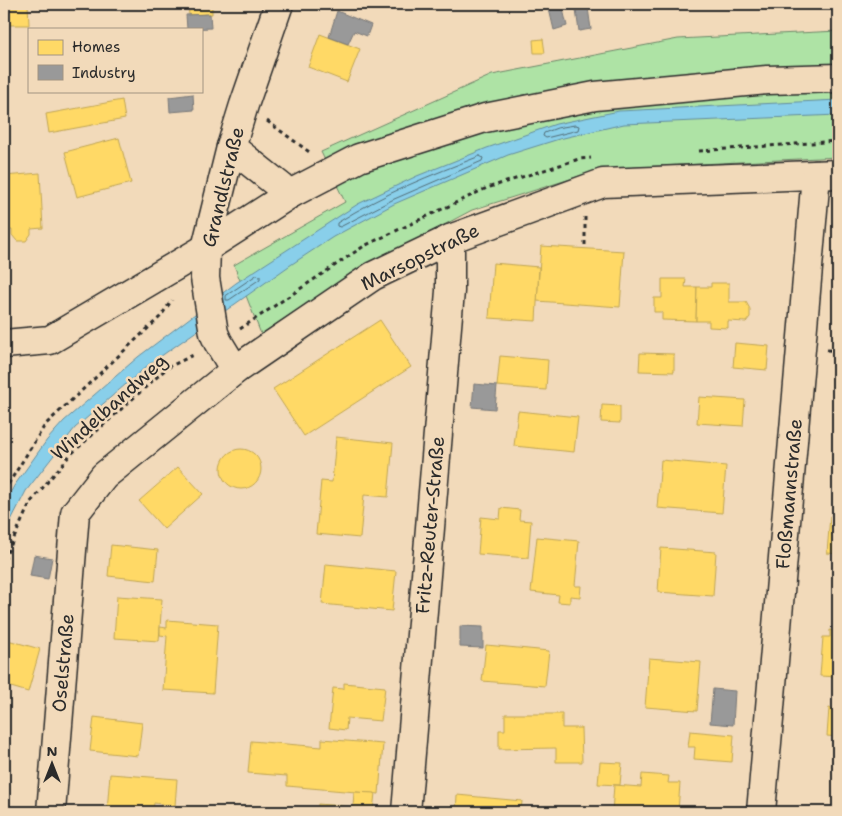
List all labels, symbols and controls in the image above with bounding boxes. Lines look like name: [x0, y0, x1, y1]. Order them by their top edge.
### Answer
legend: [28, 28, 202, 92]
text: Homes: [72, 37, 120, 57]
text: Industry: [72, 63, 136, 83]
street label: Grandlstraße: [196, 124, 250, 250]
street label: Marsopstraße: [357, 218, 483, 296]
street label: Windelbandweg: [46, 348, 172, 466]
street label: Floßmannstraße: [770, 418, 808, 570]
street label: Fritz-Reuter-Straße: [410, 435, 450, 615]
street label: Oselstraße: [46, 613, 80, 713]
north arrow: [28, 738, 78, 788]
text: N: [46, 742, 58, 760]

